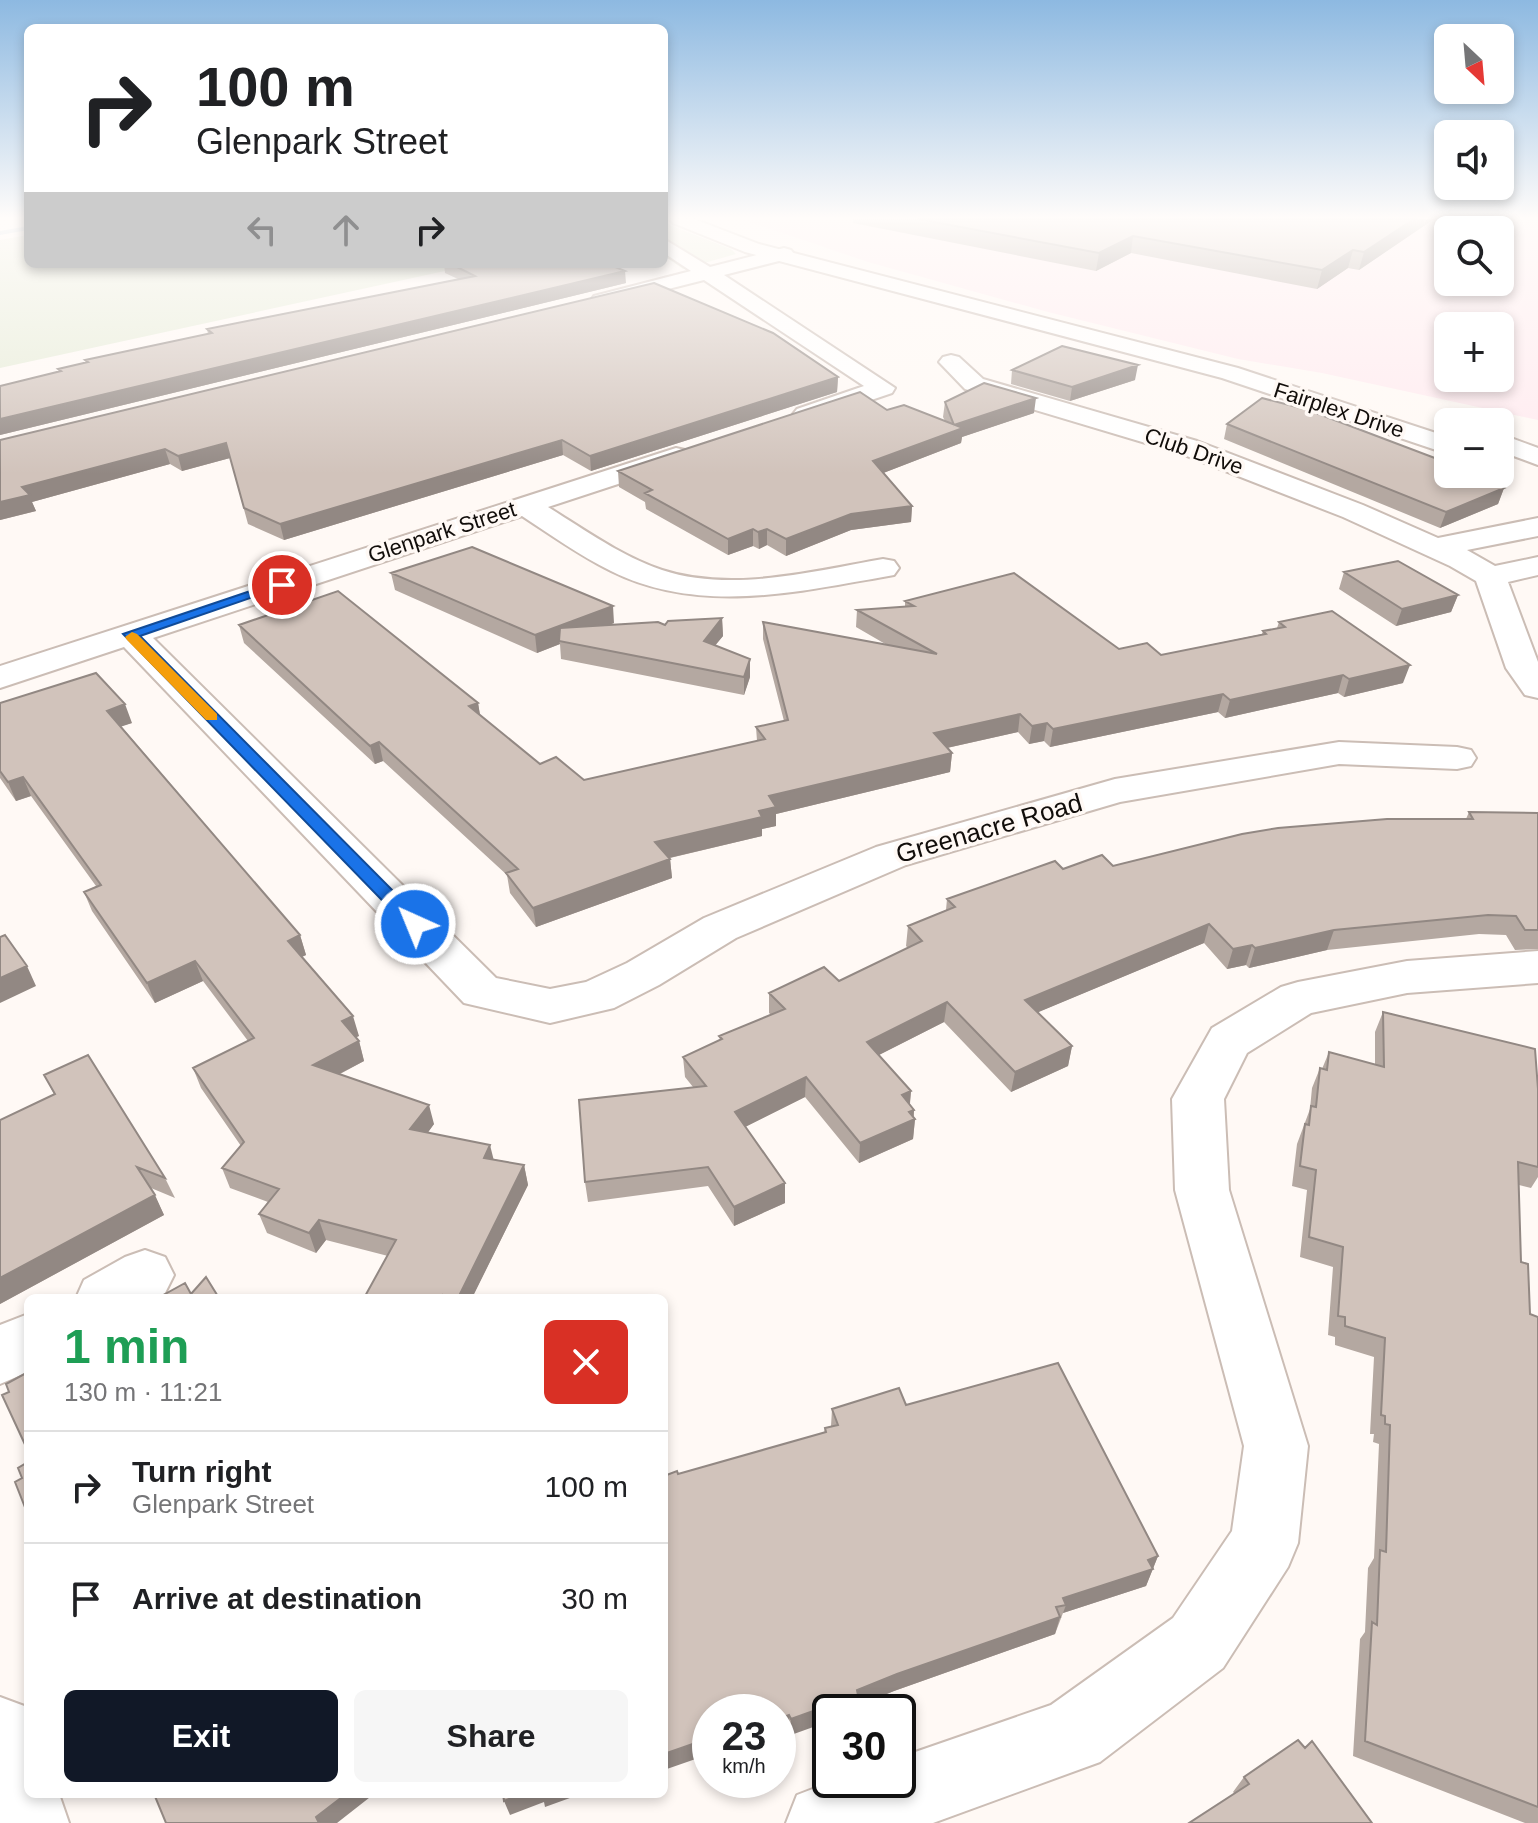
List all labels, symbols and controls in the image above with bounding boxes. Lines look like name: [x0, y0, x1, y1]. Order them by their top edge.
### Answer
north arrow: [1434, 24, 1514, 104]
map controls: [1434, 24, 1514, 488]
text: 100 m: [196, 55, 355, 118]
icon: right: [64, 56, 168, 160]
button: sound: [1434, 120, 1514, 200]
text: Glenpark Street: [196, 121, 448, 162]
icon: left: [240, 208, 284, 252]
icon: ahead: [324, 208, 368, 252]
icon: right: [408, 208, 452, 252]
button: search: [1434, 216, 1514, 296]
button: +: [1434, 312, 1514, 392]
street label: Fairplex Drive: [1271, 377, 1407, 443]
button: −: [1434, 408, 1514, 488]
street label: Club Drive: [1141, 422, 1247, 480]
street label: Glenpark Street: [365, 496, 519, 568]
pin: [248, 551, 316, 619]
icon: arrive: [260, 563, 304, 607]
street label: Greenacre Road: [892, 787, 1086, 869]
position arrow: [373, 882, 457, 966]
text: 1 min: [64, 1320, 189, 1373]
button: close: [544, 1320, 628, 1404]
text: 130 m · 11:21: [64, 1377, 223, 1407]
text: Turn right: [132, 1455, 271, 1488]
icon: right: [64, 1465, 108, 1509]
text: 100 m: [545, 1470, 628, 1503]
text: Glenpark Street: [132, 1489, 314, 1519]
icon: arrive: [64, 1577, 108, 1621]
text: Arrive at destination: [132, 1582, 422, 1615]
text: 30 m: [561, 1582, 628, 1615]
button: Exit: [64, 1690, 338, 1782]
button: Share: [354, 1690, 628, 1782]
speed limit sign: 30: [812, 1694, 916, 1798]
text: 23: [722, 1714, 766, 1758]
text: km/h: [722, 1755, 766, 1777]

